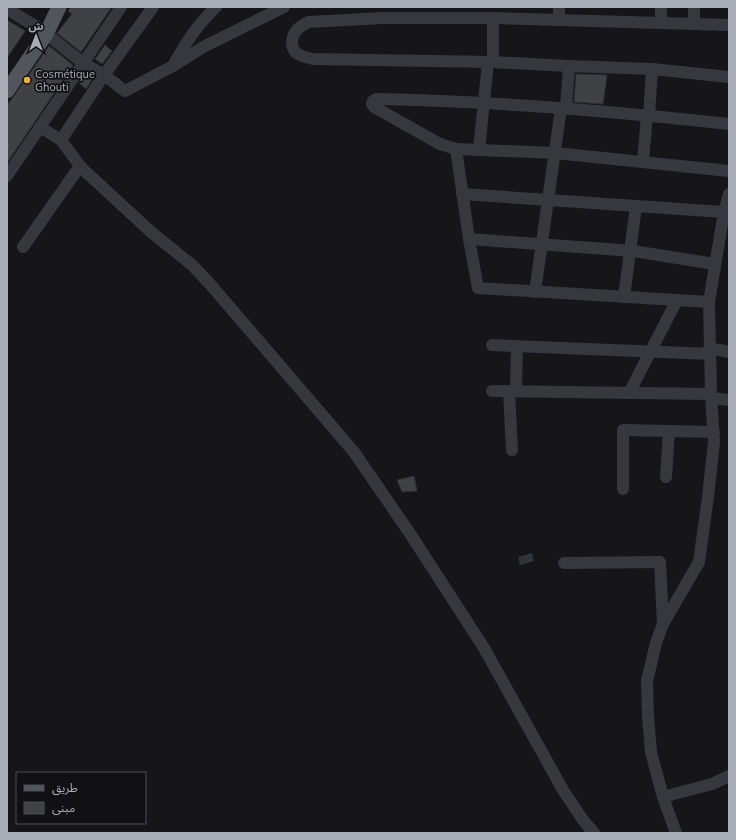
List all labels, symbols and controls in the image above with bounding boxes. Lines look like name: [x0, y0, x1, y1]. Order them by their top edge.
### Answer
north arrow: [16, 16, 56, 56]
text: ش: [28, 19, 44, 33]
place label: Cosmétique Ghouti: [35, 67, 95, 94]
marker: Cosmétique Ghouti: [22, 75, 32, 85]
legend: [16, 772, 146, 824]
text: طريق: [52, 780, 78, 796]
text: مبنى: [52, 800, 75, 815]

